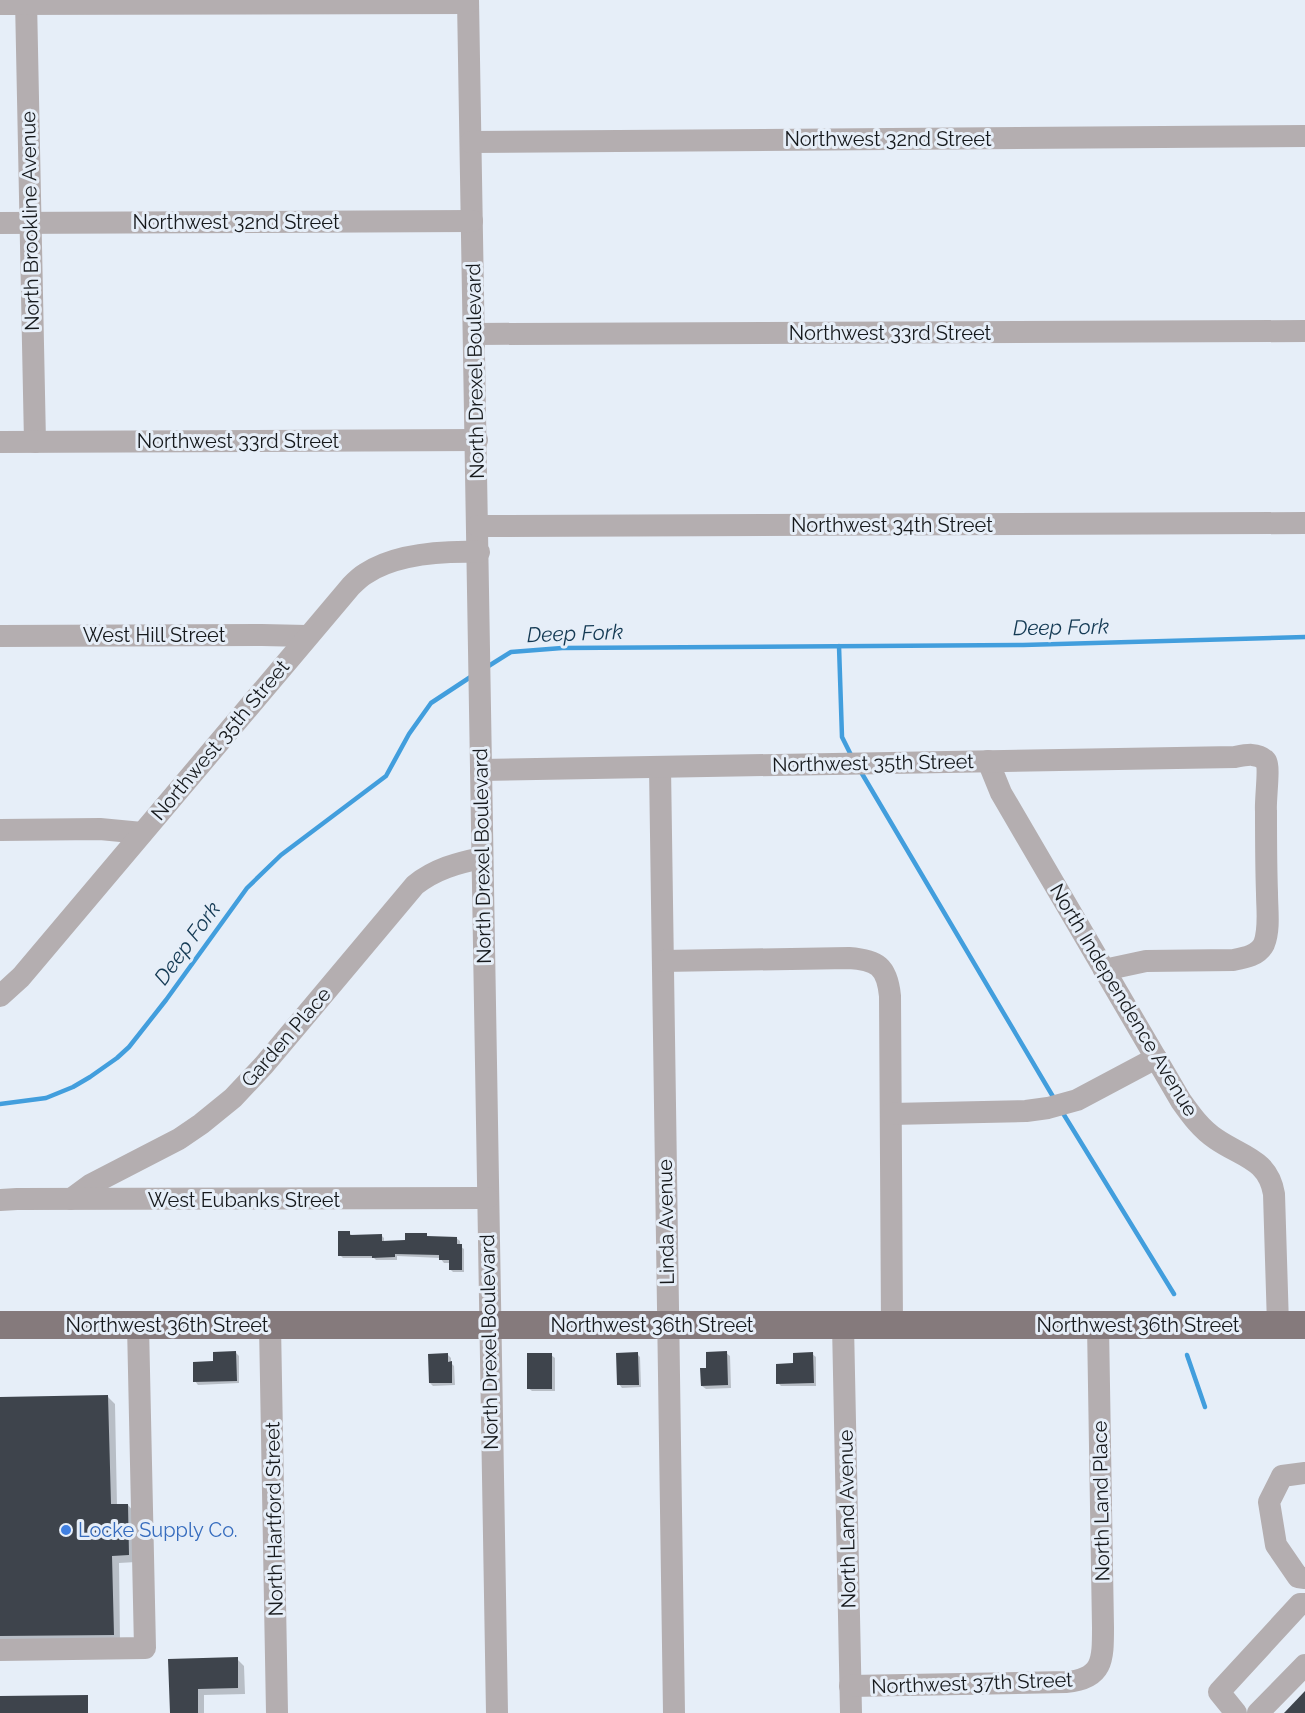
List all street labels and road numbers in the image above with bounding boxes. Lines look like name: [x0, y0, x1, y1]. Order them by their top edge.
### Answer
street label: North Brookline Avenue: [16, 111, 44, 331]
street label: Northwest 32nd Street: [784, 127, 992, 151]
street label: Northwest 32nd Street: [132, 210, 340, 234]
street label: North Drexel Boulevard: [461, 263, 489, 479]
street label: Northwest 33rd Street: [789, 321, 992, 345]
street label: Northwest 33rd Street: [137, 429, 340, 453]
street label: Northwest 34th Street: [791, 513, 993, 537]
street label: West Hill Street: [83, 623, 226, 647]
street label: Northwest 35th Street: [146, 655, 294, 825]
street label: North Drexel Boulevard: [468, 748, 496, 964]
street label: Northwest 35th Street: [772, 749, 974, 777]
street label: North Independence Avenue: [1045, 879, 1203, 1121]
street label: Garden Place: [236, 982, 336, 1092]
street label: Linda Avenue: [653, 1159, 679, 1285]
street label: West Eubanks Street: [148, 1188, 340, 1212]
street label: North Drexel Boulevard: [475, 1234, 503, 1450]
street label: Northwest 36th Street: [65, 1313, 269, 1337]
street label: Northwest 36th Street: [550, 1313, 754, 1337]
street label: Northwest 36th Street: [1036, 1313, 1240, 1337]
street label: North Land Place: [1088, 1420, 1114, 1582]
street label: North Hartford Street: [260, 1421, 288, 1617]
street label: North Land Avenue: [833, 1429, 861, 1609]
street label: Northwest 37th Street: [871, 1667, 1073, 1699]

